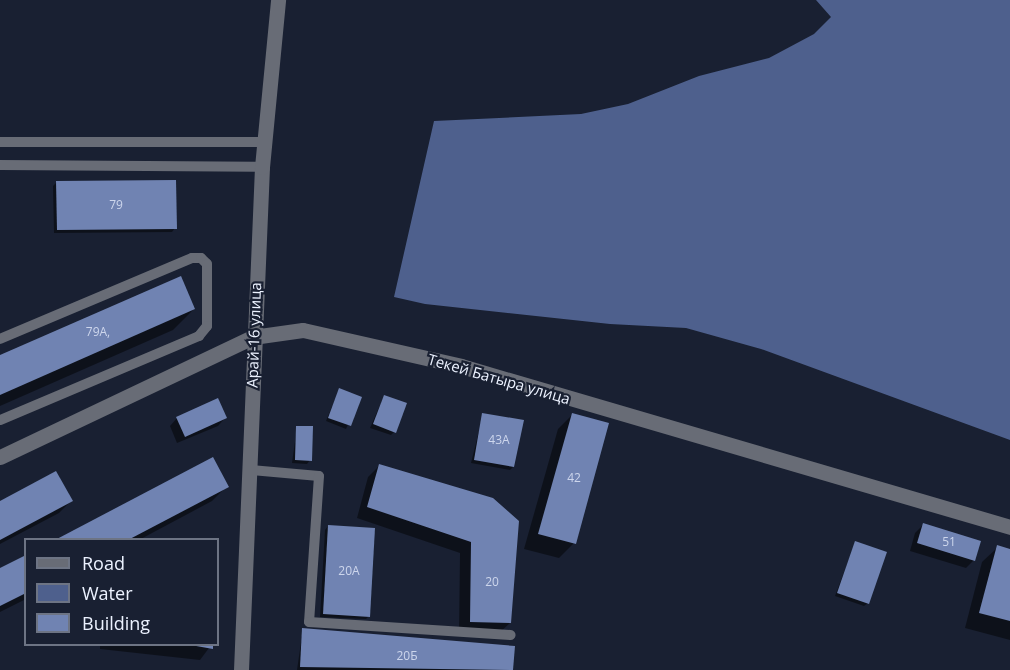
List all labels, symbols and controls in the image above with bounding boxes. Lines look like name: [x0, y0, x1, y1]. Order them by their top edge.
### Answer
house number: 79: [109, 198, 123, 212]
street label: Арай-16 улица: [243, 282, 265, 388]
house number: 79А,: [86, 325, 110, 339]
street label: Текей Батыра улица: [426, 350, 572, 408]
house number: 43А: [488, 433, 510, 447]
house number: 42: [567, 471, 581, 485]
house number: 51: [942, 535, 956, 549]
legend: [24, 538, 219, 646]
text: Road: [82, 551, 125, 575]
house number: 20А: [338, 564, 360, 578]
house number: 20: [485, 575, 499, 589]
text: Water: [82, 581, 133, 605]
text: Building: [82, 611, 150, 635]
house number: 20Б: [396, 649, 418, 663]

